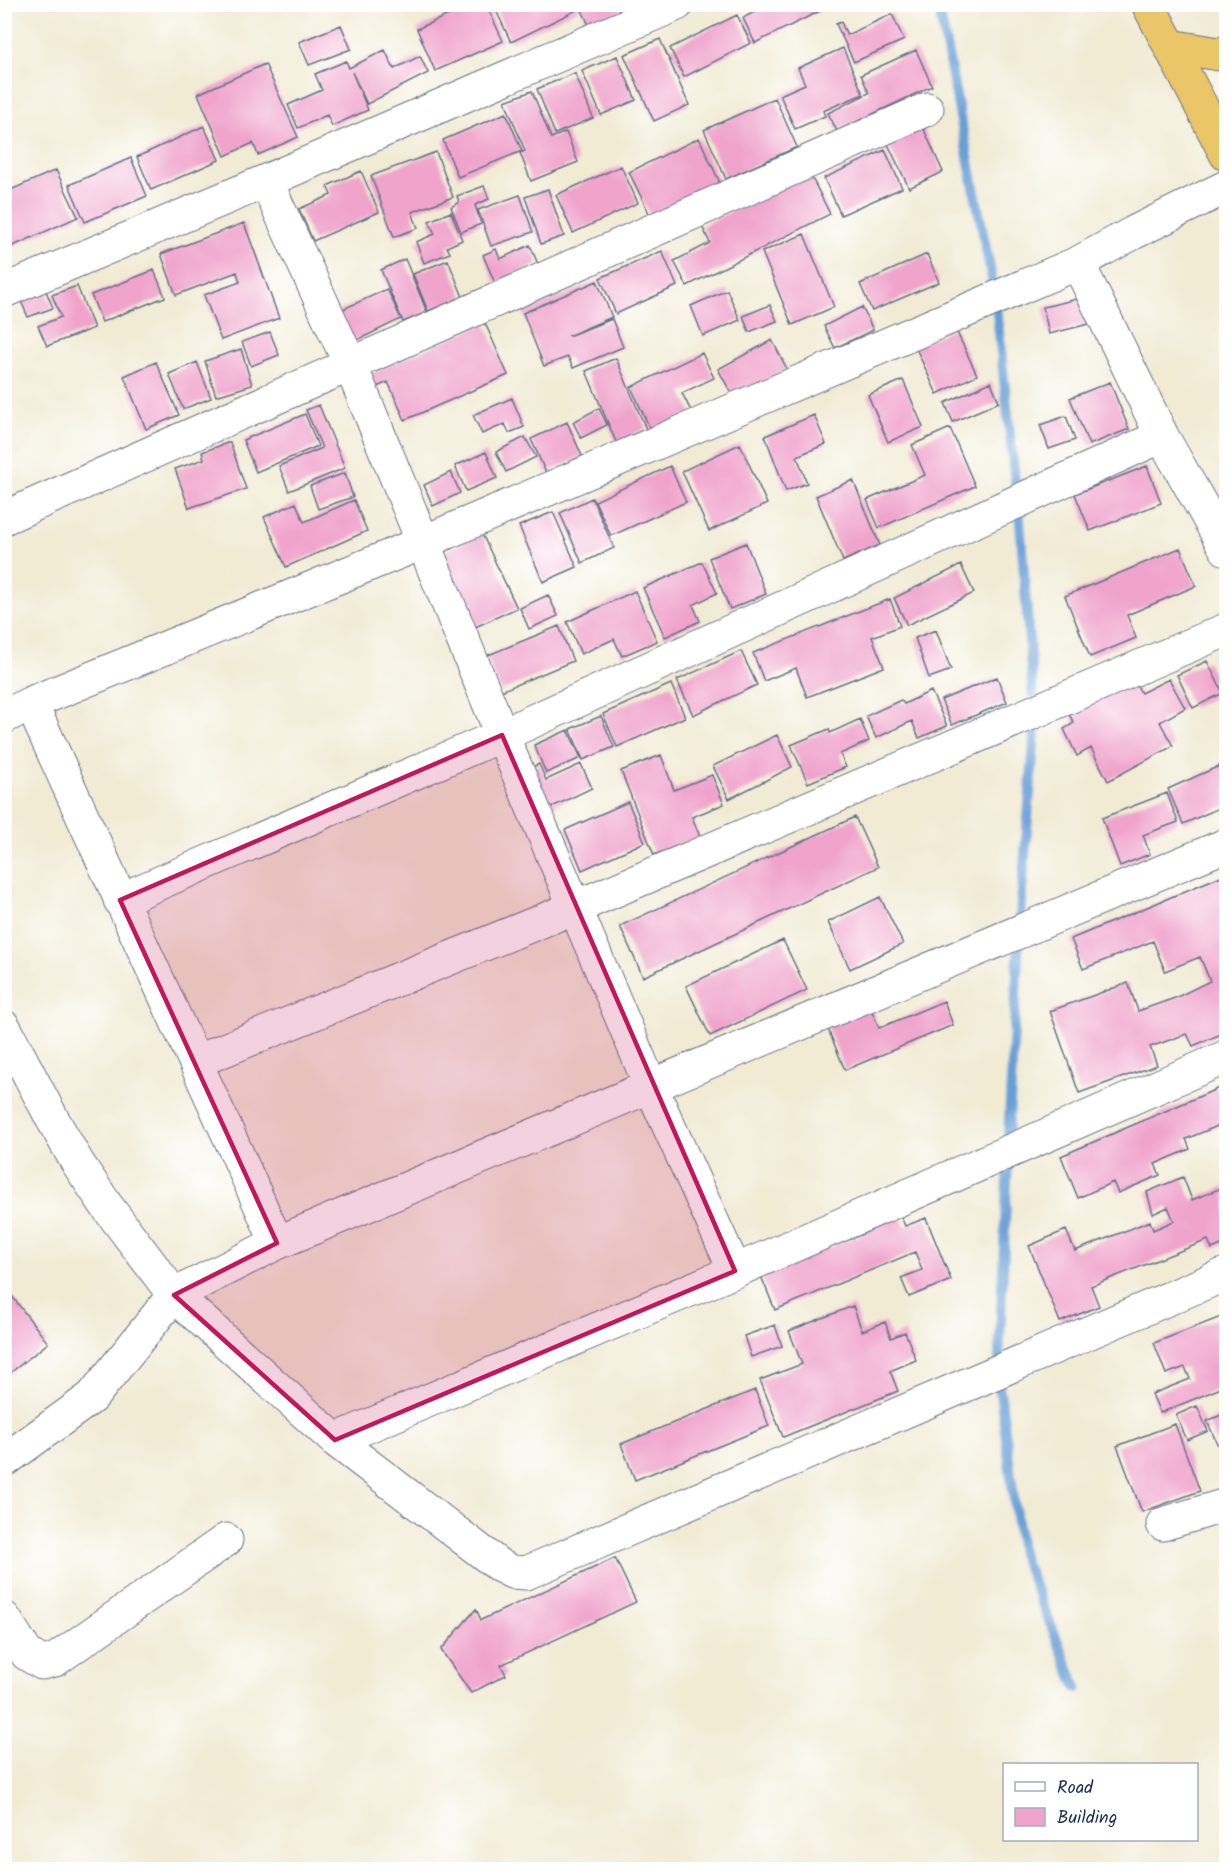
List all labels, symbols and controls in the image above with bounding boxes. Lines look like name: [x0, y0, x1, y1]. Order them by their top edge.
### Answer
legend: [1003, 1763, 1198, 1841]
text: Road: [1057, 1774, 1094, 1803]
text: Building: [1057, 1804, 1117, 1833]

